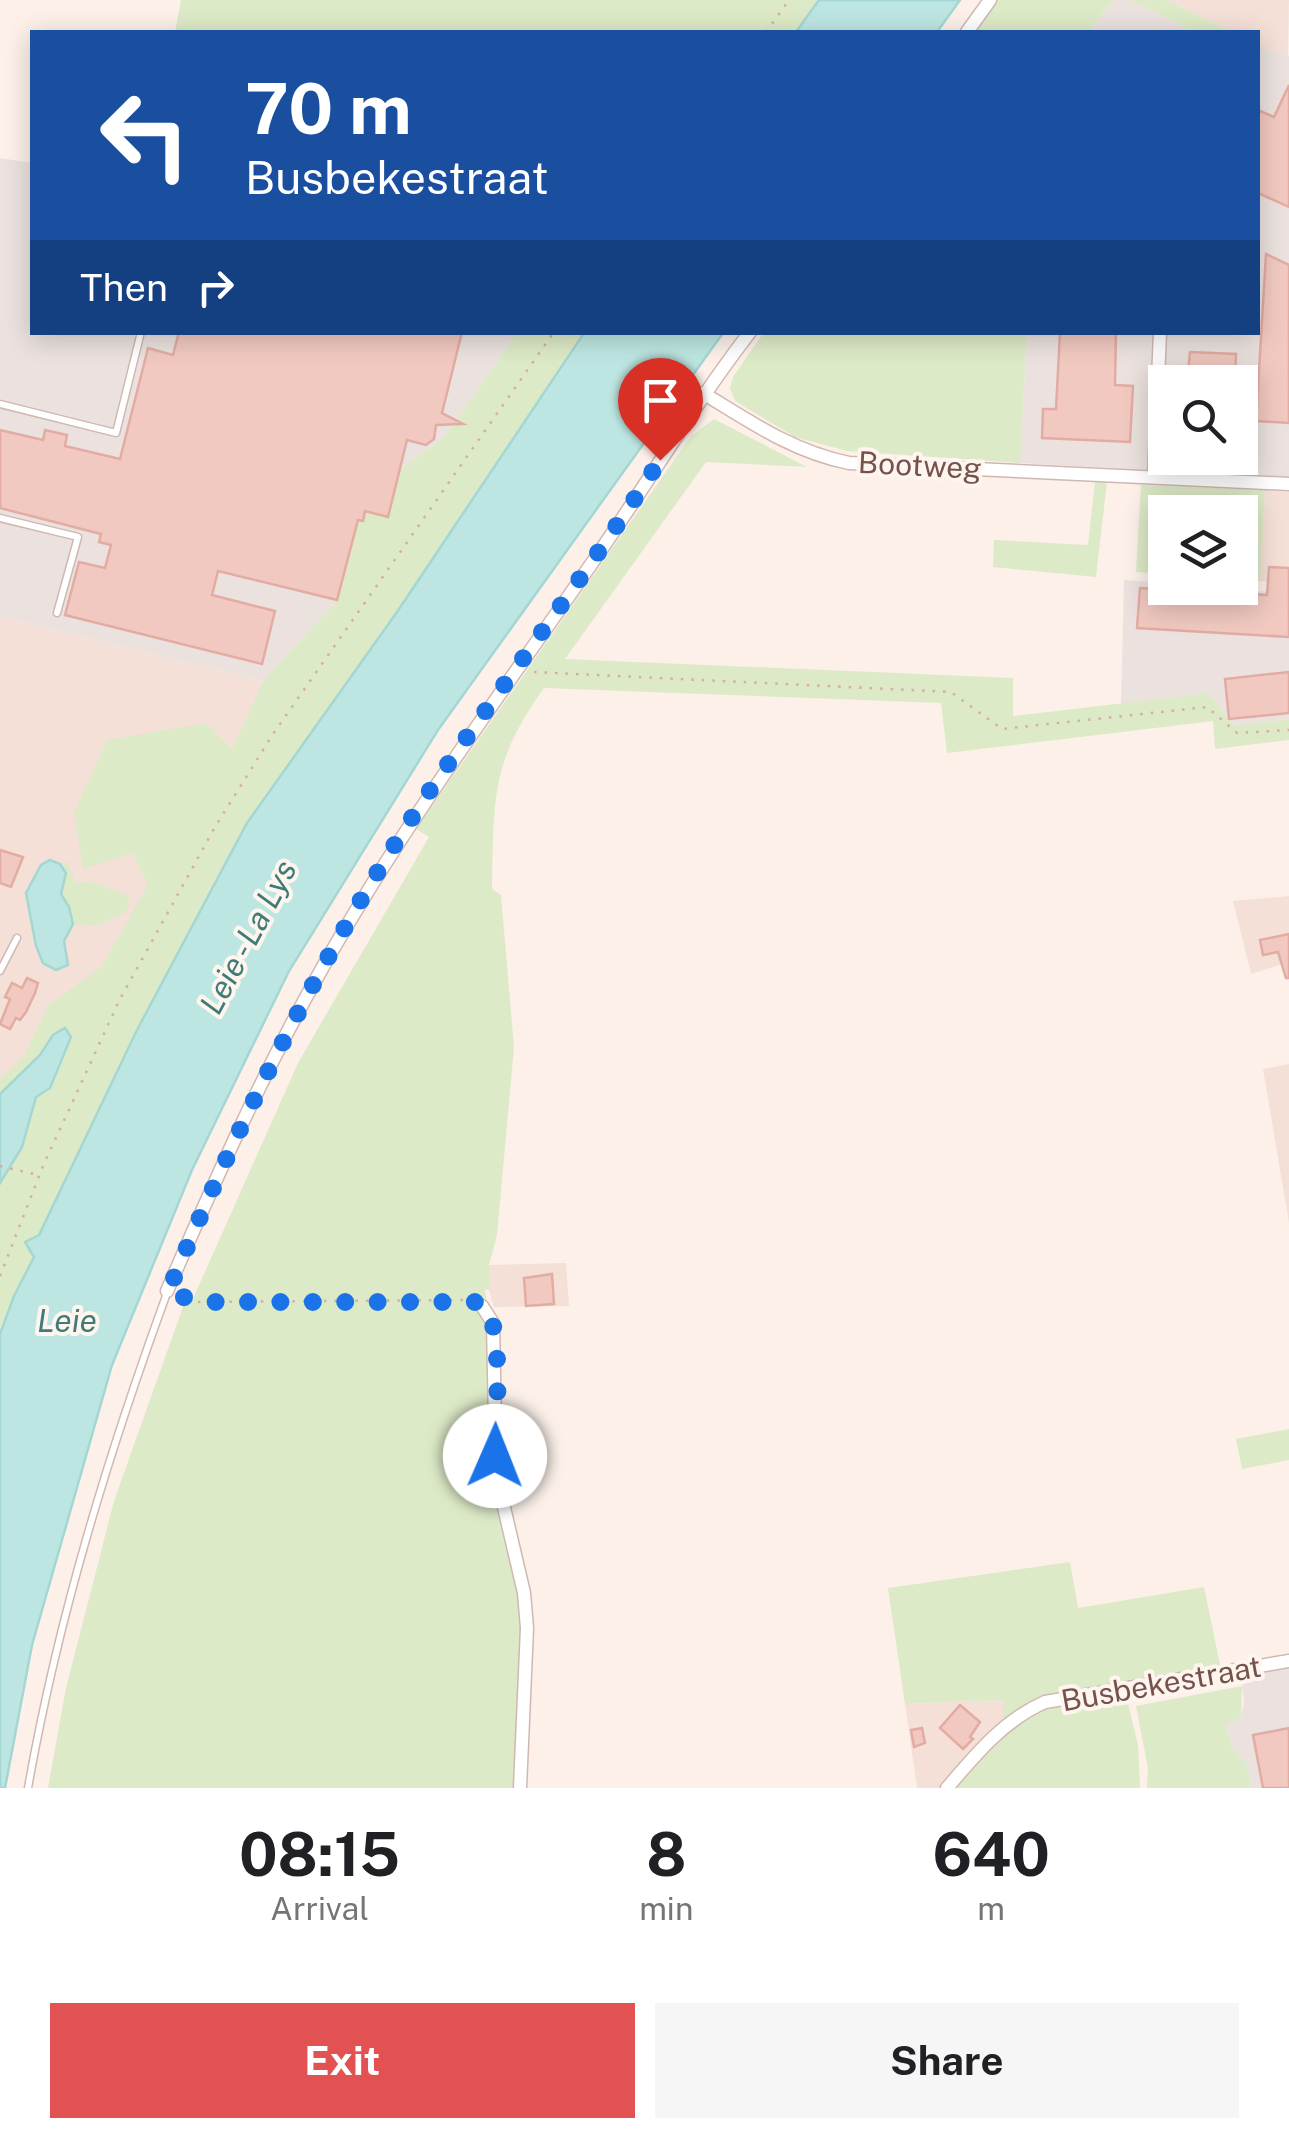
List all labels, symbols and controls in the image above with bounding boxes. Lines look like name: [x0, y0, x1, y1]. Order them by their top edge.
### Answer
text: 70 m: [245, 67, 412, 150]
icon: left: [80, 70, 210, 200]
text: Busbekestraat: [245, 151, 549, 204]
icon: right: [188, 260, 243, 315]
text: Then: [80, 265, 168, 310]
pin: [618, 358, 703, 461]
map controls: [1148, 365, 1258, 605]
button: search: [1148, 365, 1258, 475]
icon: arrive: [633, 373, 688, 428]
street label: Bootweg: [857, 444, 983, 486]
button: layers: [1148, 495, 1258, 605]
water label: Leie - La Lys: [192, 854, 304, 1020]
water label: Leie: [37, 1302, 97, 1339]
position arrow: [443, 1404, 547, 1508]
street label: Busbekestraat: [1058, 1648, 1264, 1718]
text: 08:15: [239, 1819, 400, 1890]
text: 8: [646, 1819, 686, 1890]
text: 640: [932, 1819, 1050, 1890]
text: Arrival: [270, 1890, 369, 1927]
text: min: [639, 1890, 693, 1927]
text: m: [977, 1890, 1005, 1927]
button: Exit: [50, 2003, 635, 2118]
button: Share: [655, 2003, 1239, 2118]

